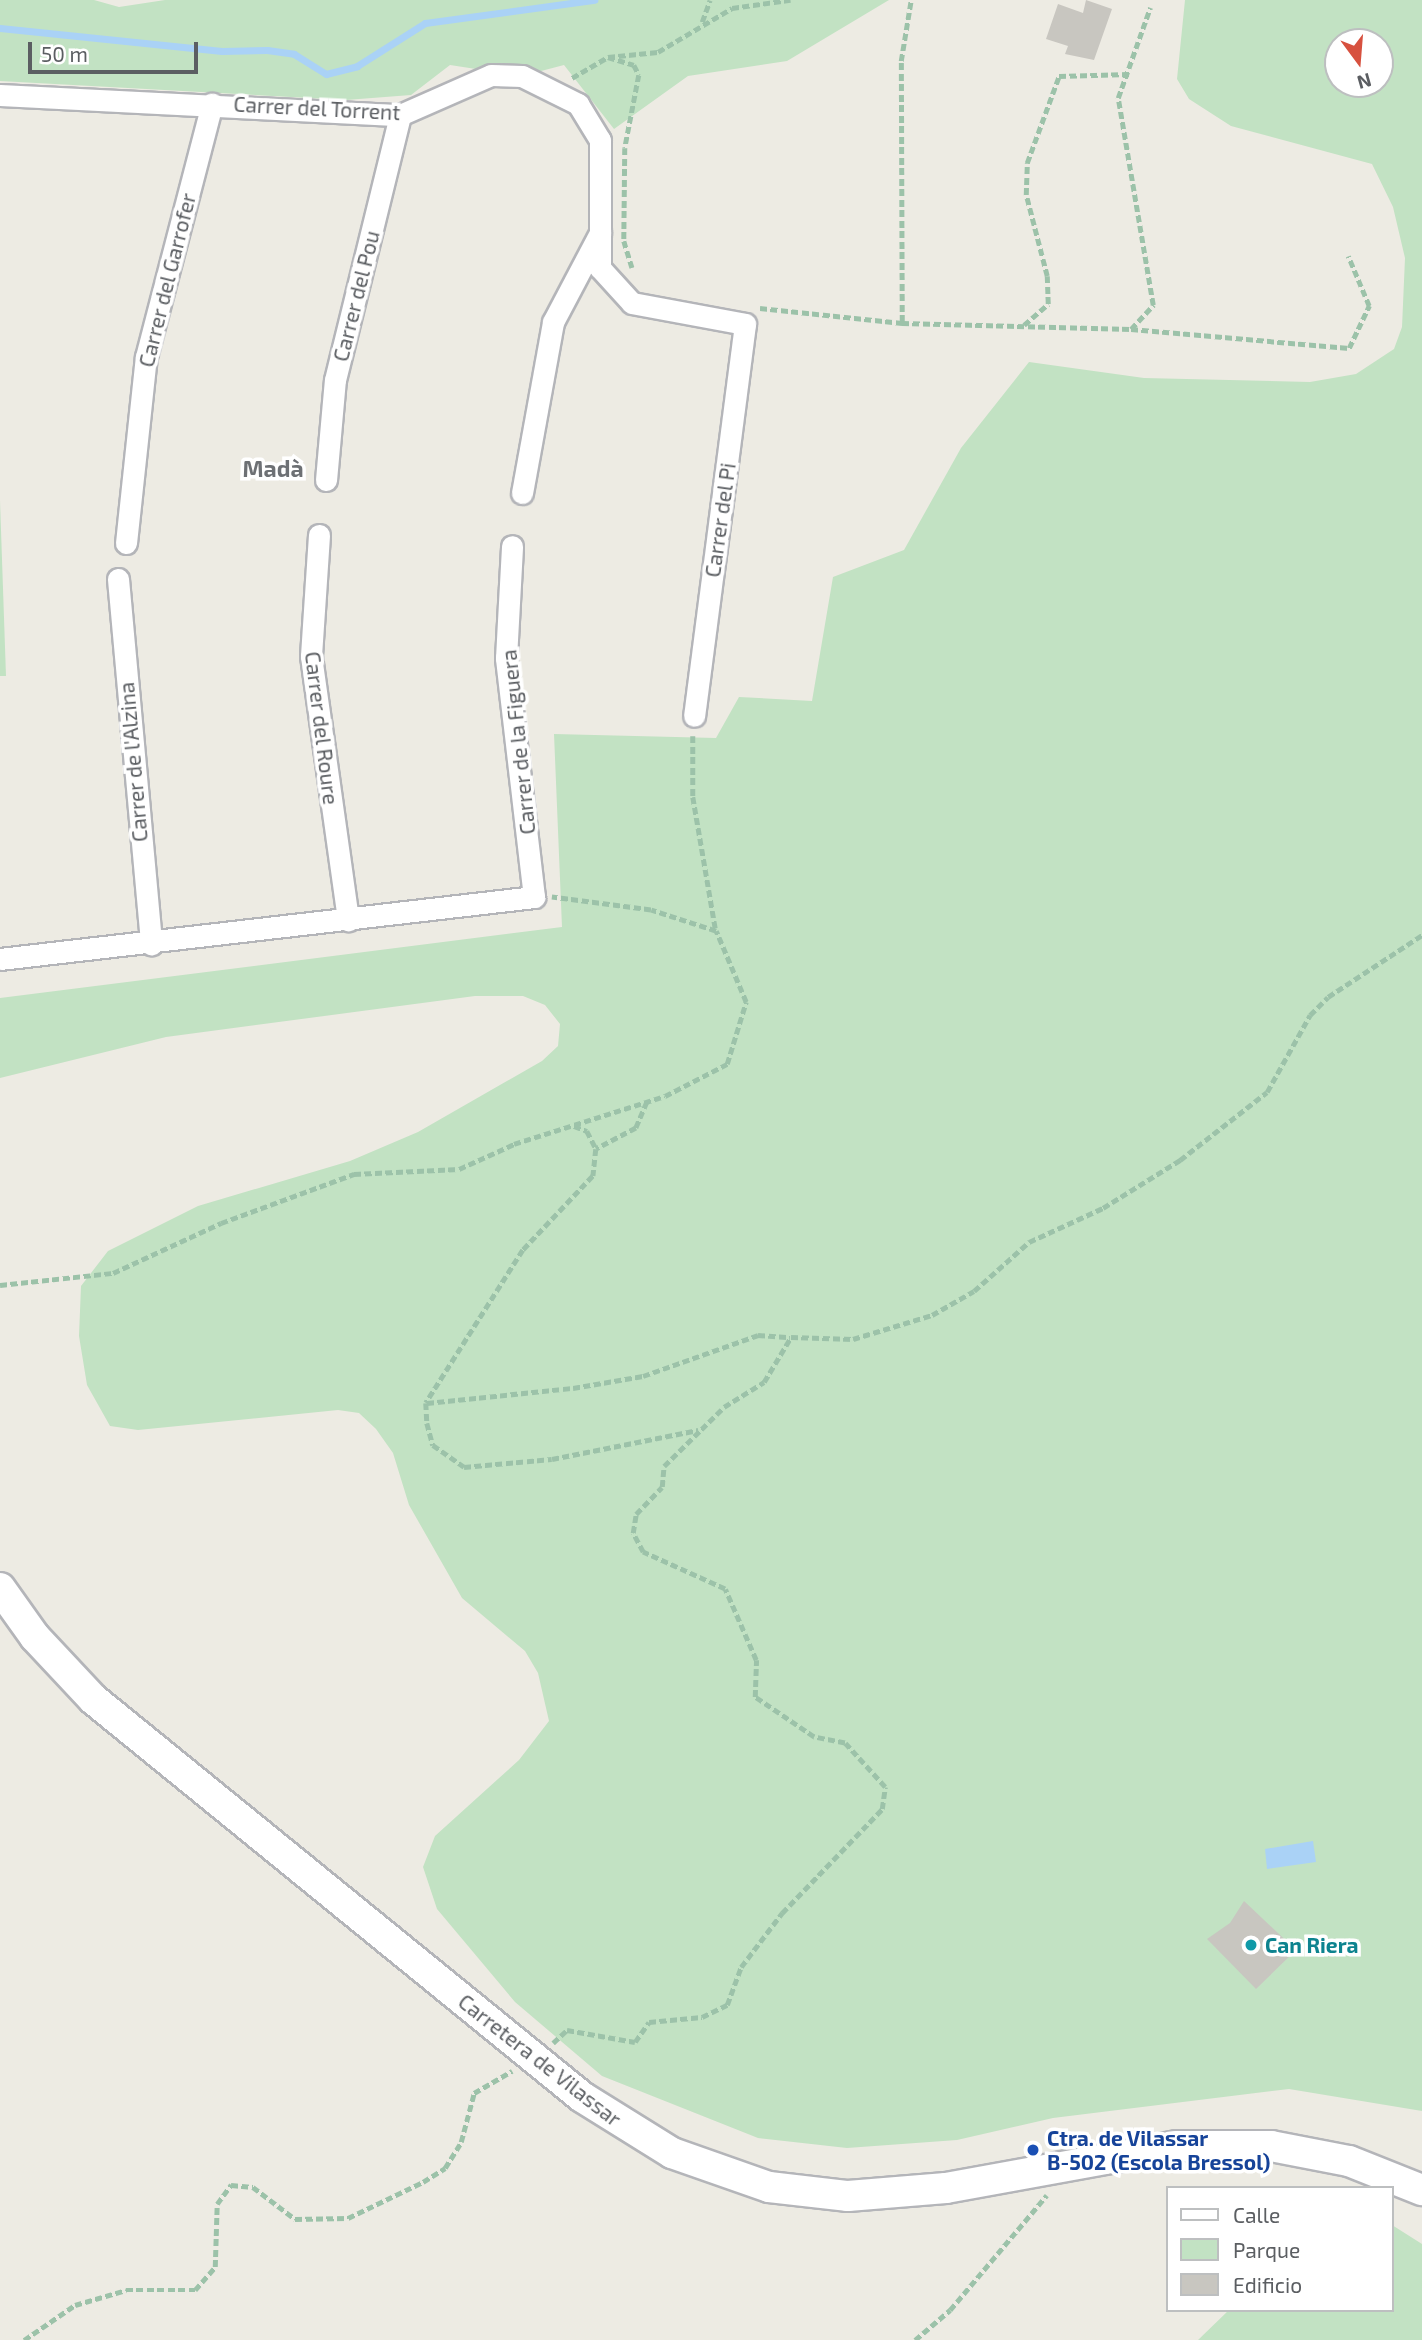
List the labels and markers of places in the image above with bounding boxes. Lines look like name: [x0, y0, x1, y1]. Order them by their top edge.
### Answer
place label: Can Riera: [1265, 1932, 1359, 1958]
marker: Can Riera: [1243, 1937, 1259, 1953]
place label: Ctra. de Vilassar B-502 (Escola Bressol): [1047, 2125, 1270, 2175]
marker: Ctra. de Vilassar B-502 (Escola Bressol): [1025, 2142, 1041, 2158]

